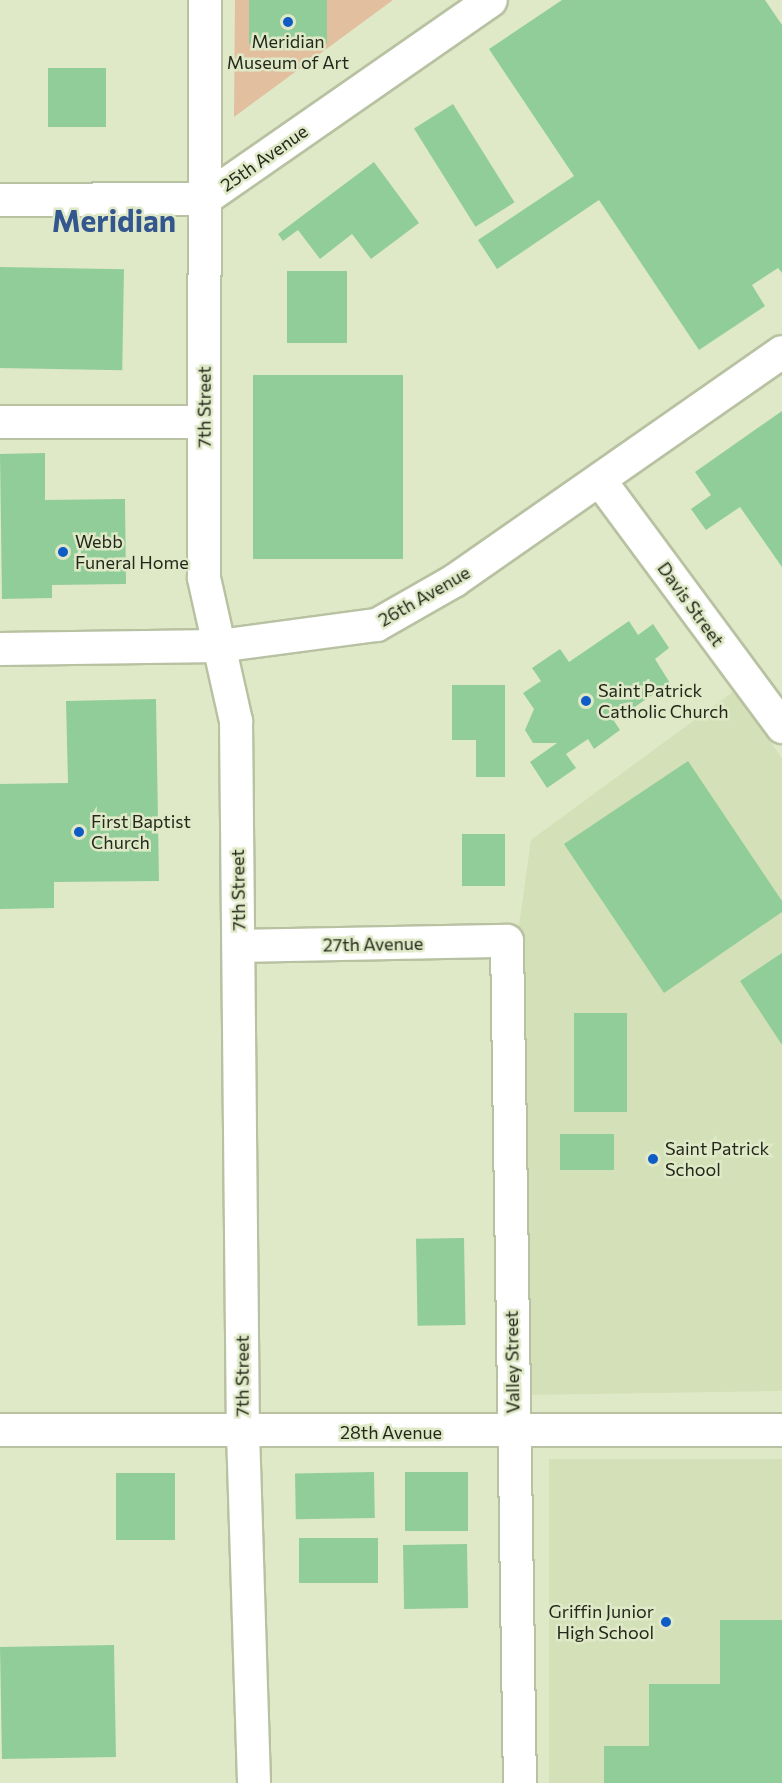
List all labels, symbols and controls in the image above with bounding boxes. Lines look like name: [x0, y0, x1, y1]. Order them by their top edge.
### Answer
marker: Meridian Museum of Art: [281, 15, 295, 29]
place label: Meridian Museum of Art: [227, 31, 349, 74]
street label: 25th Avenue: [216, 120, 312, 196]
district label: Meridian: [52, 202, 176, 238]
street label: 7th Street: [193, 366, 215, 448]
place label: Webb Funeral Home: [75, 531, 189, 574]
marker: Webb Funeral Home: [56, 545, 70, 559]
street label: Davis Street: [653, 558, 729, 650]
street label: 26th Avenue: [374, 561, 474, 631]
place label: Saint Patrick Catholic Church: [598, 680, 729, 722]
marker: Saint Patrick Catholic Church: [579, 694, 593, 708]
place label: First Baptist Church: [91, 811, 191, 854]
marker: First Baptist Church: [72, 825, 86, 839]
street label: 7th Street: [226, 849, 250, 931]
street label: 27th Avenue: [323, 932, 423, 956]
place label: Saint Patrick School: [665, 1138, 769, 1180]
marker: Saint Patrick School: [646, 1152, 660, 1166]
street label: Valley Street: [500, 1310, 524, 1414]
street label: 7th Street: [231, 1335, 253, 1417]
street label: 28th Avenue: [340, 1421, 442, 1443]
place label: Griffin Junior High School: [549, 1601, 654, 1644]
marker: Griffin Junior High School: [659, 1615, 673, 1629]

